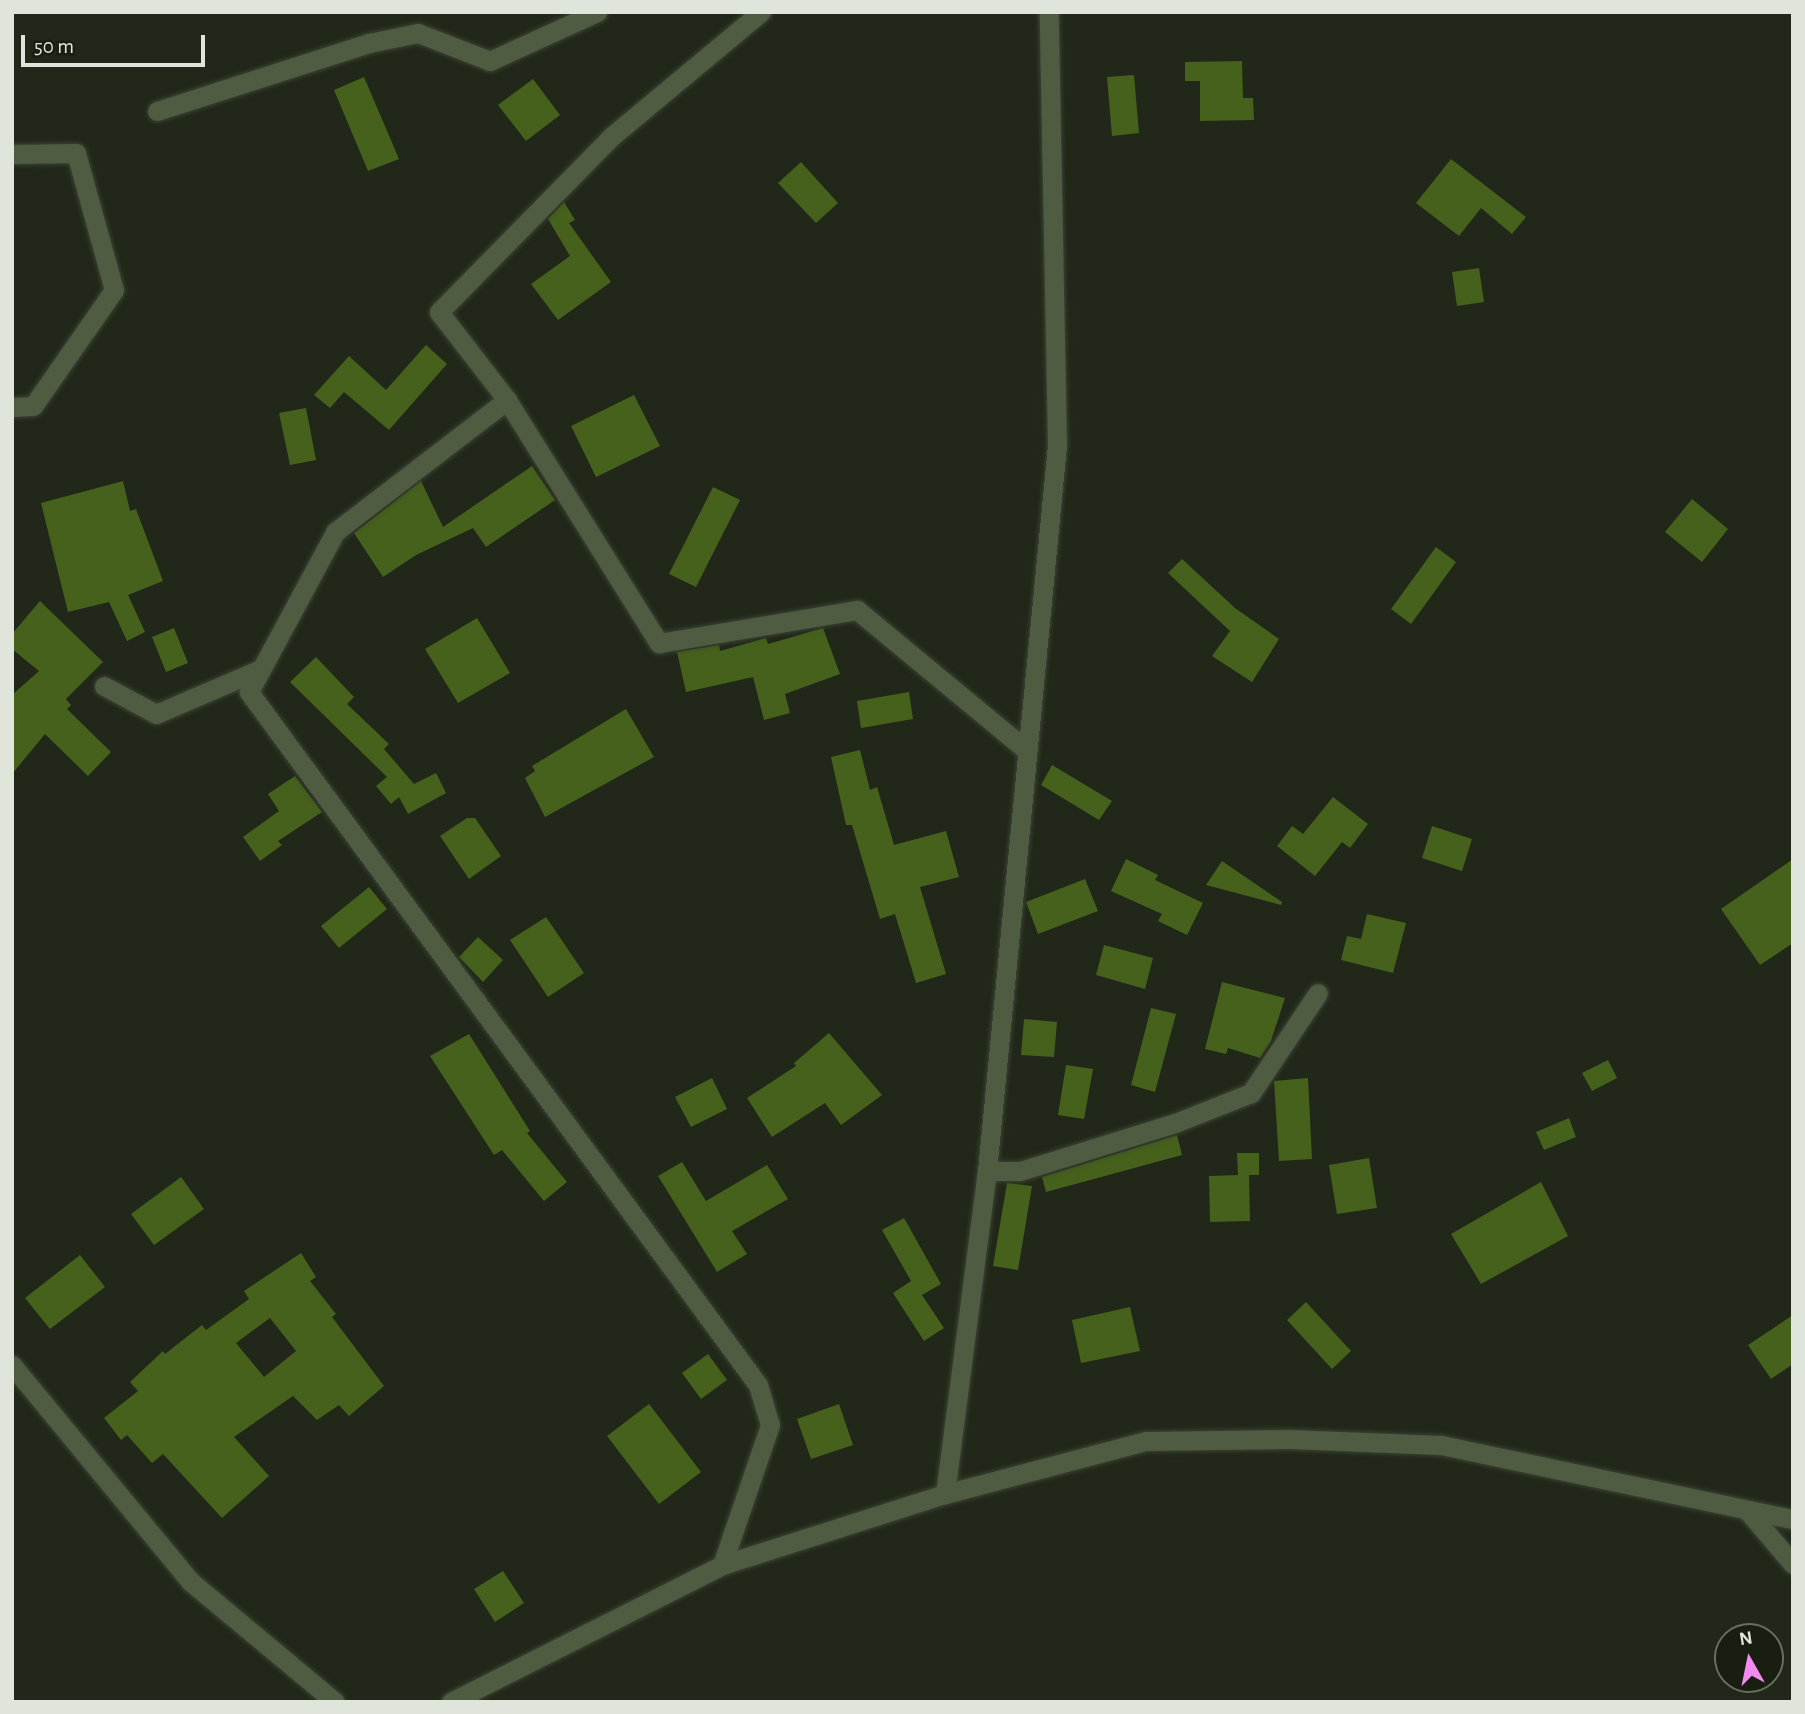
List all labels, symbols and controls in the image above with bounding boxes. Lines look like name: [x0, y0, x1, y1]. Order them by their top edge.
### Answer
scale bar: [24, 21, 208, 65]
text: 50 m: [34, 36, 74, 57]
north arrow: [1714, 1623, 1784, 1693]
text: N: [1738, 1628, 1754, 1649]

